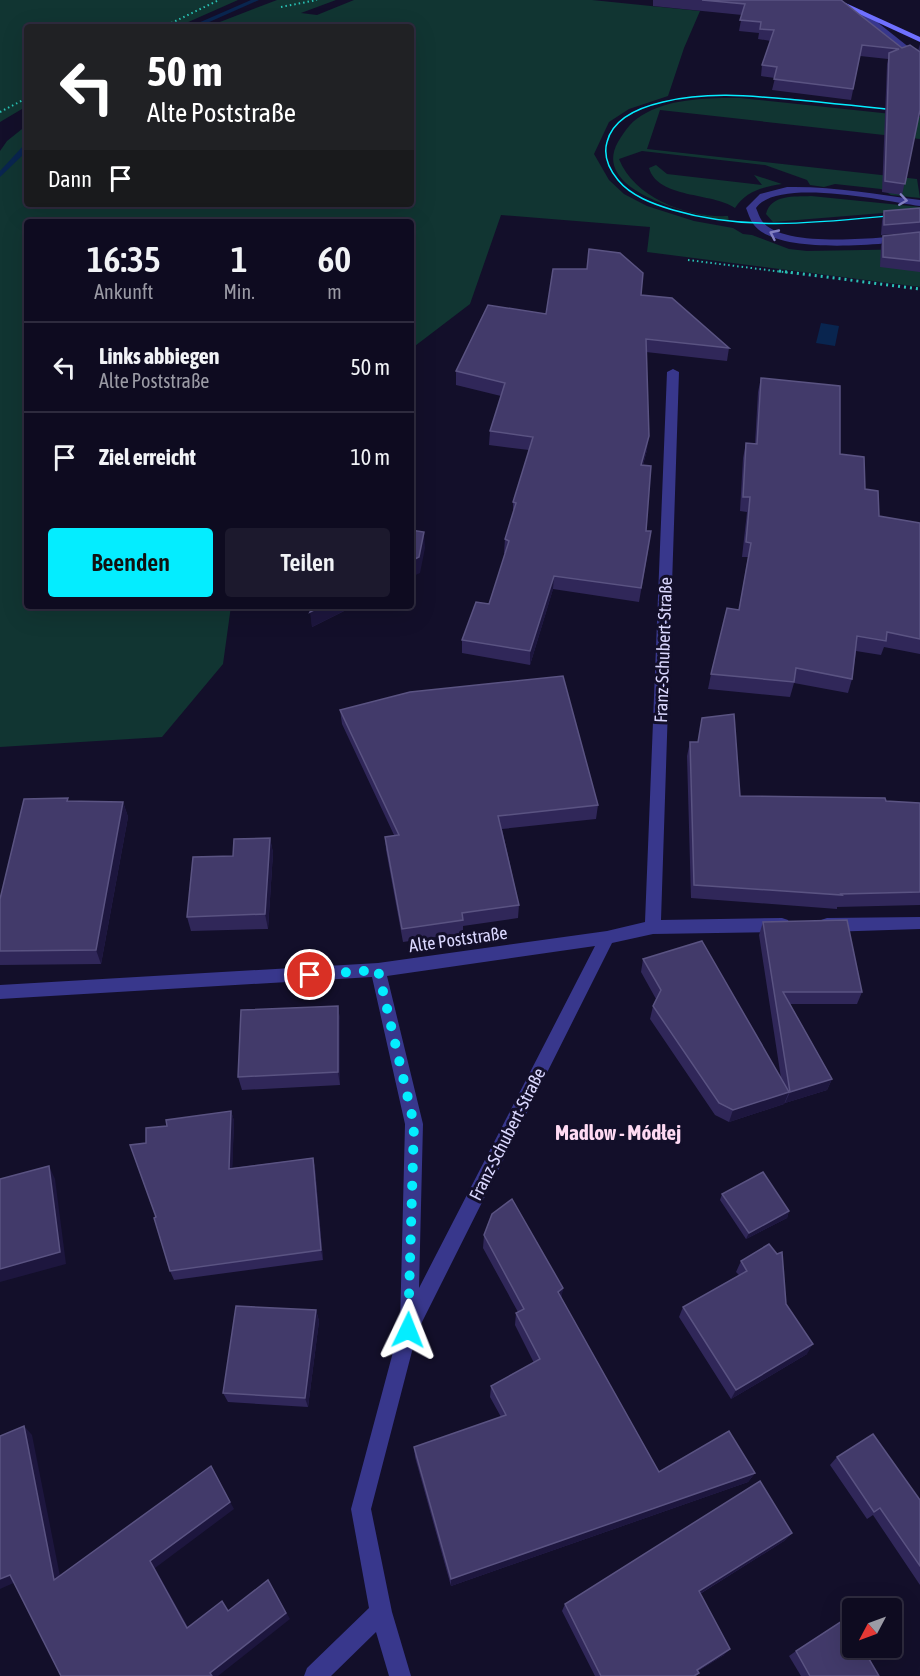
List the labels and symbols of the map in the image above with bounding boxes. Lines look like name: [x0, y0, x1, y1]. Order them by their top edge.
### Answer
one-way arrow: [898, 194, 907, 206]
one-way arrow: [769, 229, 780, 241]
street label: Franz-Schubert-Straße: [650, 577, 676, 723]
street label: Alte Poststraße: [407, 922, 509, 956]
pin: [284, 949, 335, 1000]
street label: Franz-Schubert-Straße: [465, 1064, 549, 1204]
district label: Madlow - Módłej: [555, 1120, 681, 1144]
position arrow: [376, 1298, 440, 1362]
north arrow: [842, 1598, 902, 1658]

